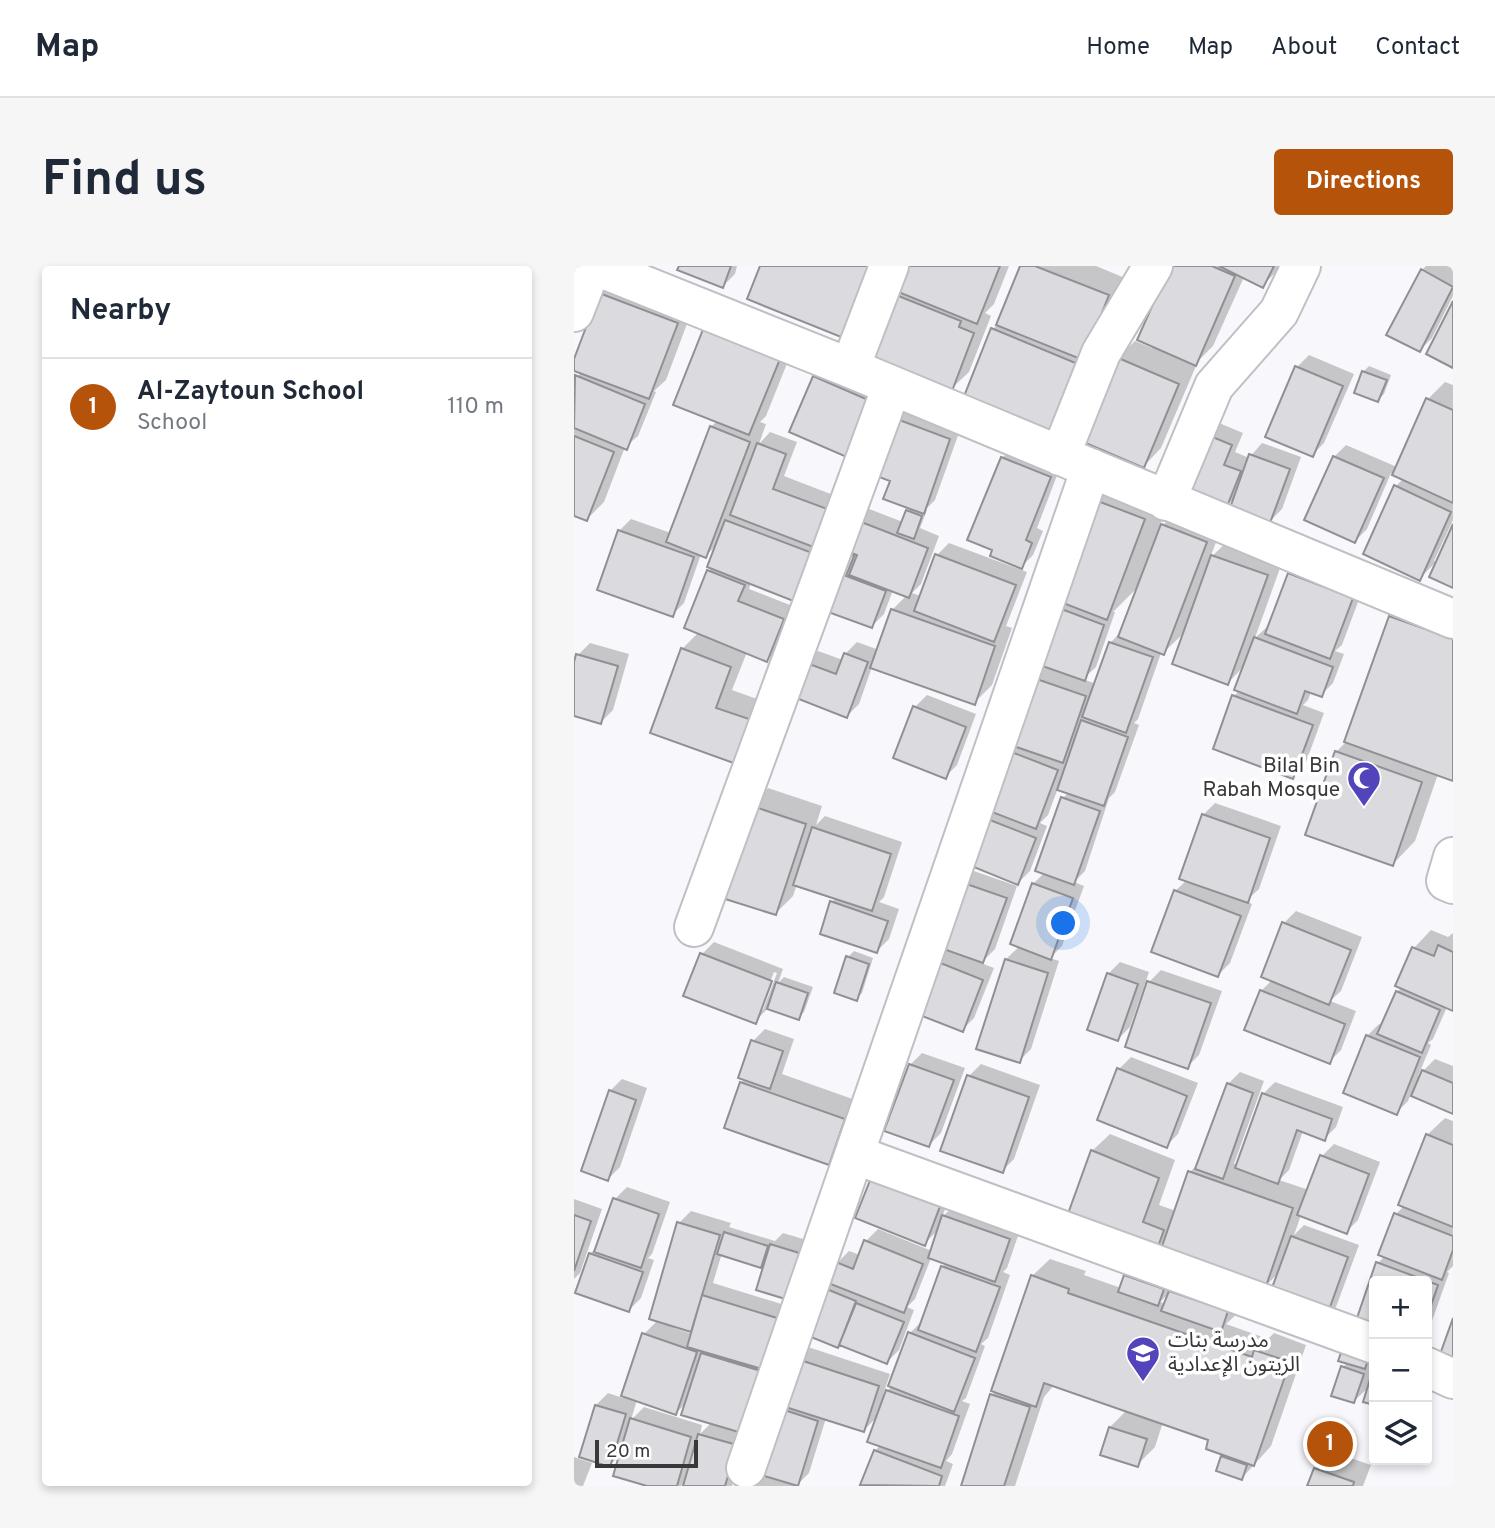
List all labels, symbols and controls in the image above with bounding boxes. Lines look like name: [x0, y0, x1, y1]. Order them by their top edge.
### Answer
text: Map: [35, 27, 99, 69]
text: Home: [1086, 33, 1150, 63]
text: Map: [1188, 33, 1233, 63]
text: About: [1271, 33, 1337, 63]
text: Contact: [1375, 33, 1460, 63]
button: Directions: [1274, 149, 1453, 215]
text: Find us: [42, 151, 207, 213]
text: Nearby: [70, 293, 171, 330]
text: Al-Zaytoun School: [137, 376, 364, 409]
text: 1: [88, 393, 98, 422]
text: 110 m: [447, 393, 504, 422]
text: School: [137, 409, 207, 438]
place label: Bilal Bin Rabah Mosque: [1202, 753, 1340, 804]
mosque icon: Bilal Bin Rabah Mosque: [1345, 759, 1383, 808]
your location: [1046, 906, 1080, 940]
map controls: [1369, 1276, 1432, 1465]
button: +: [1369, 1276, 1432, 1339]
place label: مدرسة بنات الزيتون الإعدادية: [1168, 1328, 1300, 1379]
school or university icon: مدرسة بنات الزيتون الإعدادية: [1124, 1334, 1162, 1383]
button: −: [1369, 1339, 1432, 1402]
button: layers: [1369, 1402, 1432, 1465]
pin: 1: [1307, 1418, 1353, 1470]
scale bar: [595, 1437, 698, 1469]
text: 20 m: [606, 1440, 650, 1464]

